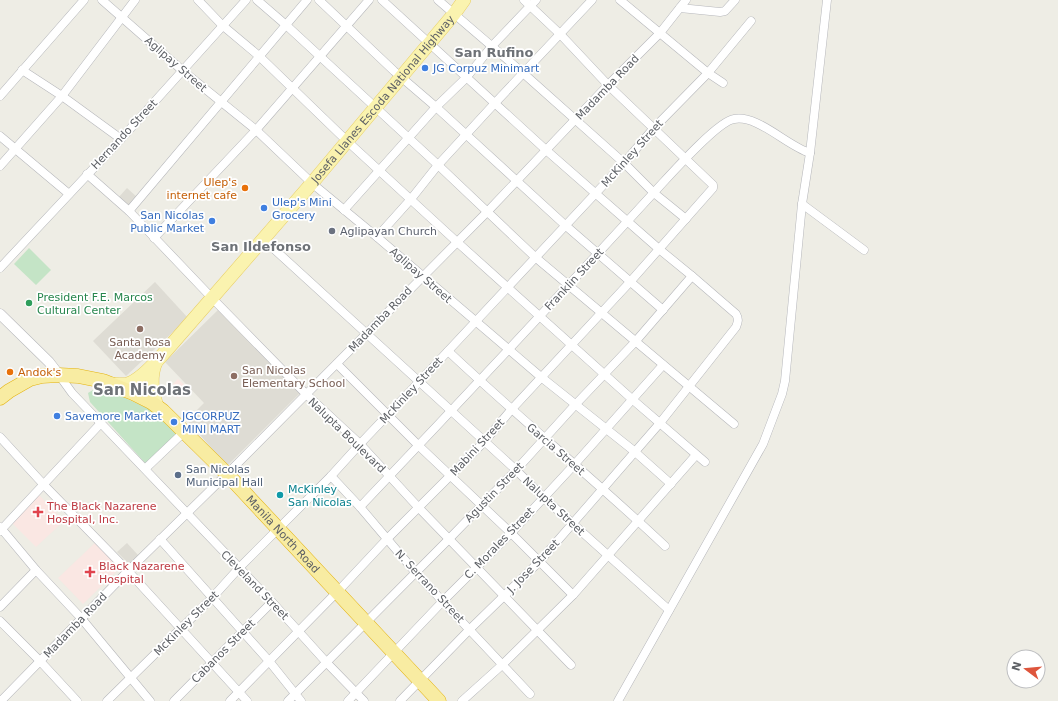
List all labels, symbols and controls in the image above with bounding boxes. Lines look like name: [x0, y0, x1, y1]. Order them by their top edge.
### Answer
street label: Josefa Llanes Escoda National Highway: [308, 12, 458, 187]
street label: Aglipay Street: [142, 34, 210, 95]
district label: San Rufino: [454, 45, 534, 60]
street label: Madamba Road: [573, 52, 642, 123]
place label: JG Corpuz Minimart: [432, 62, 540, 75]
marker: JG Corpuz Minimart: [420, 63, 430, 73]
street label: Hernando Street: [89, 96, 161, 172]
street label: McKinley Street: [599, 117, 666, 190]
place label: Ulep's internet cafe: [167, 176, 237, 202]
marker: Ulep's internet cafe: [240, 183, 250, 193]
place label: Ulep's Mini Grocery: [272, 196, 332, 222]
marker: Ulep's Mini Grocery: [259, 203, 269, 213]
place label: San Nicolas Public Market: [130, 209, 205, 235]
marker: San Nicolas Public Market: [207, 216, 217, 226]
place label: Aglipayan Church: [340, 225, 437, 238]
marker: Aglipayan Church: [327, 226, 337, 236]
district label: San Ildefonso: [211, 239, 311, 254]
street label: Aglipay Street: [387, 245, 455, 306]
street label: Franklin Street: [542, 245, 607, 313]
street label: Madamba Road: [346, 284, 415, 355]
place label: President F.E. Marcos Cultural Center: [37, 291, 153, 317]
marker: President F.E. Marcos Cultural Center: [24, 298, 34, 308]
marker: Santa Rosa Academy: [135, 324, 145, 334]
place label: Santa Rosa Academy: [109, 336, 171, 362]
street label: McKinley Street: [377, 354, 446, 426]
place label: San Nicolas Elementary School: [242, 364, 345, 390]
place label: Andok's: [18, 366, 62, 379]
marker: Andok's: [5, 367, 15, 377]
marker: San Nicolas Elementary School: [229, 371, 239, 381]
district label: San Nicolas: [93, 381, 191, 399]
street label: Nalupta Boulevard: [305, 395, 388, 476]
place label: Savemore Market: [65, 410, 162, 423]
place label: JGCORPUZ MINI MART: [181, 410, 241, 436]
marker: Savemore Market: [52, 411, 62, 421]
street label: Mabini Street: [448, 416, 508, 479]
marker: JGCORPUZ MINI MART: [169, 417, 179, 427]
street label: Garcia Street: [524, 421, 588, 478]
street label: Agustin Street: [462, 459, 527, 525]
place label: San Nicolas Municipal Hall: [186, 463, 263, 489]
marker: San Nicolas Municipal Hall: [173, 470, 183, 480]
street label: Nalupta Street: [520, 474, 588, 539]
place label: McKinley San Nicolas: [288, 483, 352, 509]
marker: McKinley San Nicolas: [275, 490, 285, 500]
street label: Manila North Road: [243, 493, 322, 576]
place label: The Black Nazarene Hospital, Inc.: [46, 500, 157, 526]
street label: C. Morales Street: [462, 504, 537, 582]
marker: The Black Nazarene Hospital, Inc.: [32, 506, 44, 518]
street label: J. Jose Street: [504, 536, 563, 597]
street label: N. Serrano Street: [392, 547, 467, 626]
street label: Cleveland Street: [218, 548, 292, 623]
place label: Black Nazarene Hospital: [99, 560, 185, 586]
marker: Black Nazarene Hospital: [84, 566, 96, 578]
street label: McKinley Street: [151, 588, 222, 658]
street label: Madamba Road: [41, 590, 110, 661]
street label: Cabanos Street: [189, 616, 258, 686]
north arrow: [1006, 649, 1046, 689]
text: N: [1009, 660, 1024, 673]

